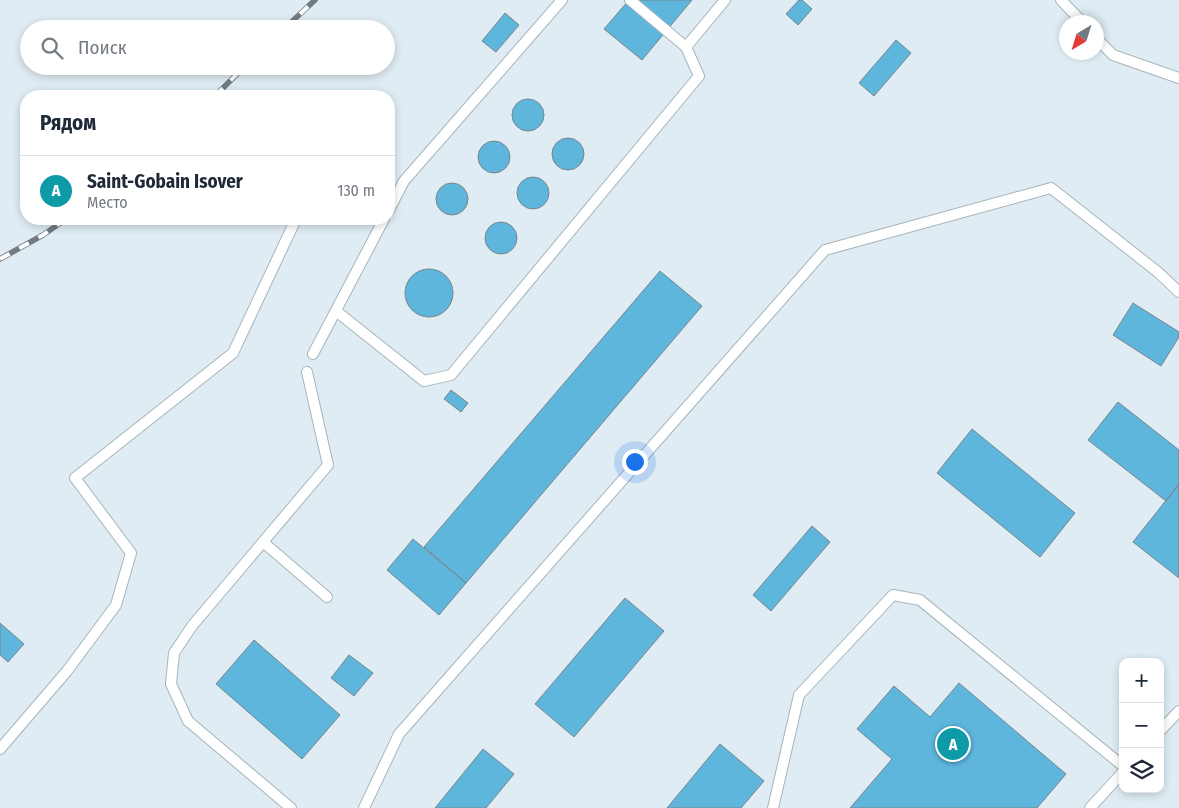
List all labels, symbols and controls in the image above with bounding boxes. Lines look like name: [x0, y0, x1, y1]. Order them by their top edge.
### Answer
north arrow: [1059, 15, 1104, 60]
search box: [20, 20, 395, 75]
icon: search: [38, 34, 66, 62]
text: Поиск: [78, 36, 127, 59]
text: Рядом: [40, 110, 96, 136]
text: Saint-Gobain Isover: [87, 170, 243, 193]
text: A: [52, 181, 60, 200]
text: 130 m: [337, 181, 375, 200]
text: Место: [87, 193, 128, 212]
your location: [622, 449, 648, 475]
map controls: [1119, 658, 1164, 793]
button: +: [1119, 658, 1164, 703]
button: −: [1119, 703, 1164, 748]
pin: A: [937, 725, 969, 763]
button: layers: [1119, 748, 1164, 793]

